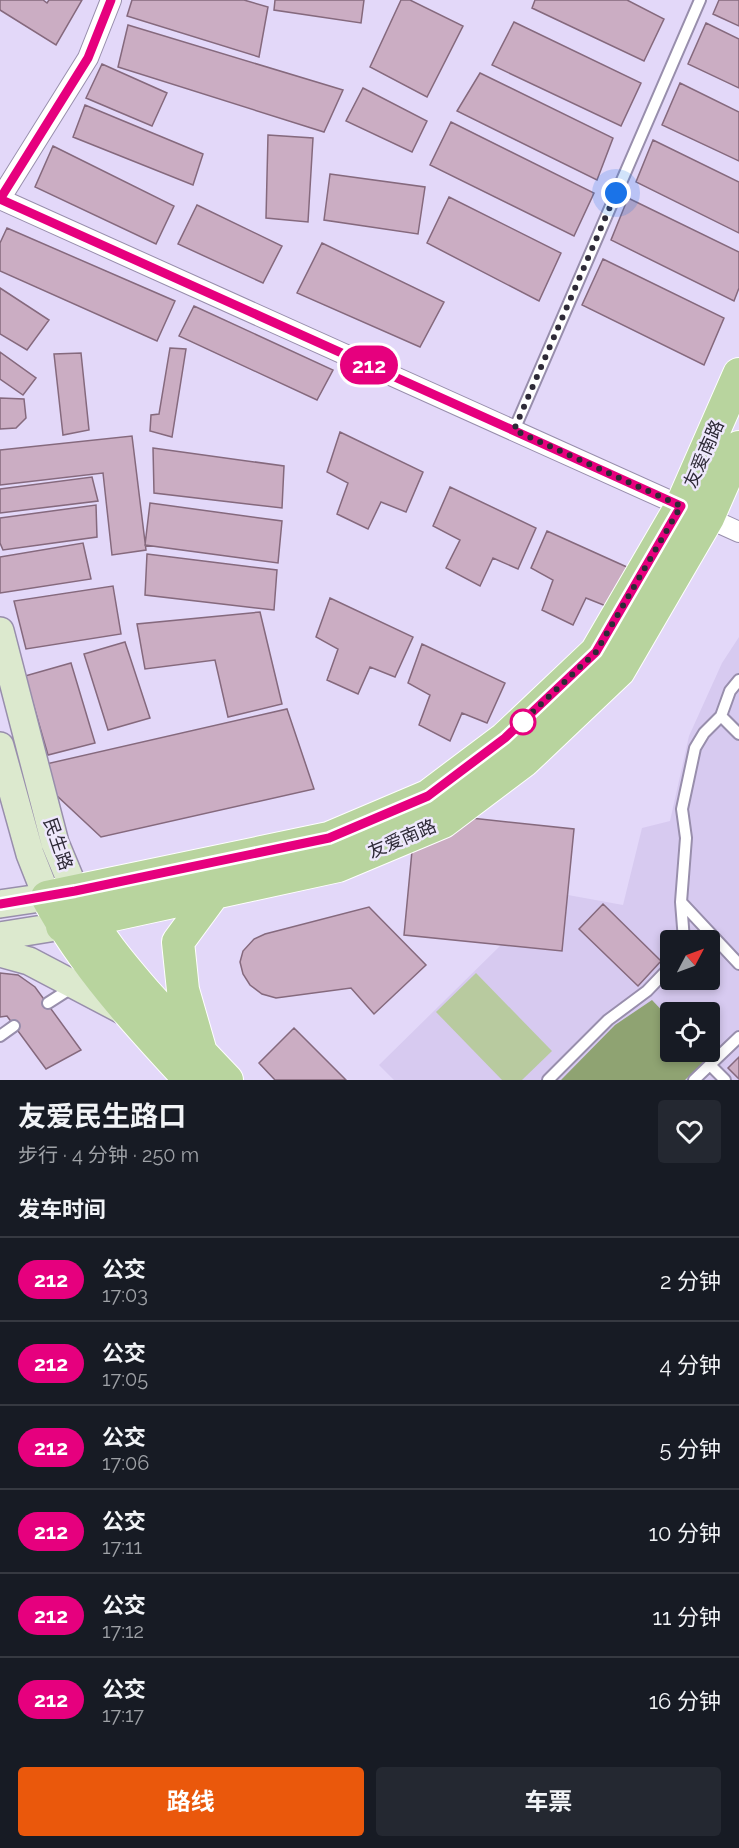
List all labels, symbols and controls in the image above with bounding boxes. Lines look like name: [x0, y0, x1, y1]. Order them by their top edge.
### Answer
your location: [601, 178, 631, 208]
line badge: 212: [334, 346, 404, 385]
text: 212: [352, 353, 386, 378]
street label: 友爱南路: [679, 417, 728, 491]
unlabelled marker: [510, 709, 536, 735]
street label: 民生路: [40, 815, 77, 873]
street label: 友爱南路: [365, 815, 439, 862]
north arrow: [660, 930, 720, 990]
map controls: [660, 930, 720, 1062]
button: locate: [660, 1002, 720, 1062]
text: 友爱民生路口: [18, 1100, 186, 1133]
button: heart: [658, 1100, 721, 1163]
text: 步行 · 4 分钟 · 250 m: [18, 1143, 199, 1167]
text: 发车时间: [18, 1196, 106, 1222]
text: 公交: [102, 1256, 146, 1282]
text: 212: [34, 1267, 68, 1292]
text: 2 分钟: [660, 1268, 721, 1294]
text: 17:03: [102, 1283, 148, 1307]
text: 公交: [102, 1340, 146, 1366]
text: 212: [34, 1351, 68, 1376]
text: 4 分钟: [659, 1352, 721, 1378]
text: 17:05: [102, 1367, 148, 1391]
text: 公交: [102, 1424, 146, 1450]
text: 212: [34, 1435, 68, 1460]
text: 5 分钟: [659, 1436, 721, 1462]
text: 17:06: [102, 1451, 149, 1475]
text: 公交: [102, 1508, 146, 1534]
text: 212: [34, 1519, 68, 1544]
text: 10 分钟: [649, 1520, 721, 1546]
text: 17:11: [102, 1535, 142, 1559]
text: 公交: [102, 1592, 146, 1618]
text: 212: [34, 1603, 68, 1628]
text: 11 分钟: [653, 1604, 721, 1630]
text: 17:12: [102, 1619, 144, 1643]
text: 公交: [102, 1676, 146, 1702]
text: 212: [34, 1687, 68, 1712]
text: 16 分钟: [649, 1688, 721, 1714]
text: 17:17: [102, 1703, 144, 1727]
button: 路线: [18, 1767, 364, 1836]
button: 车票: [376, 1767, 721, 1836]

